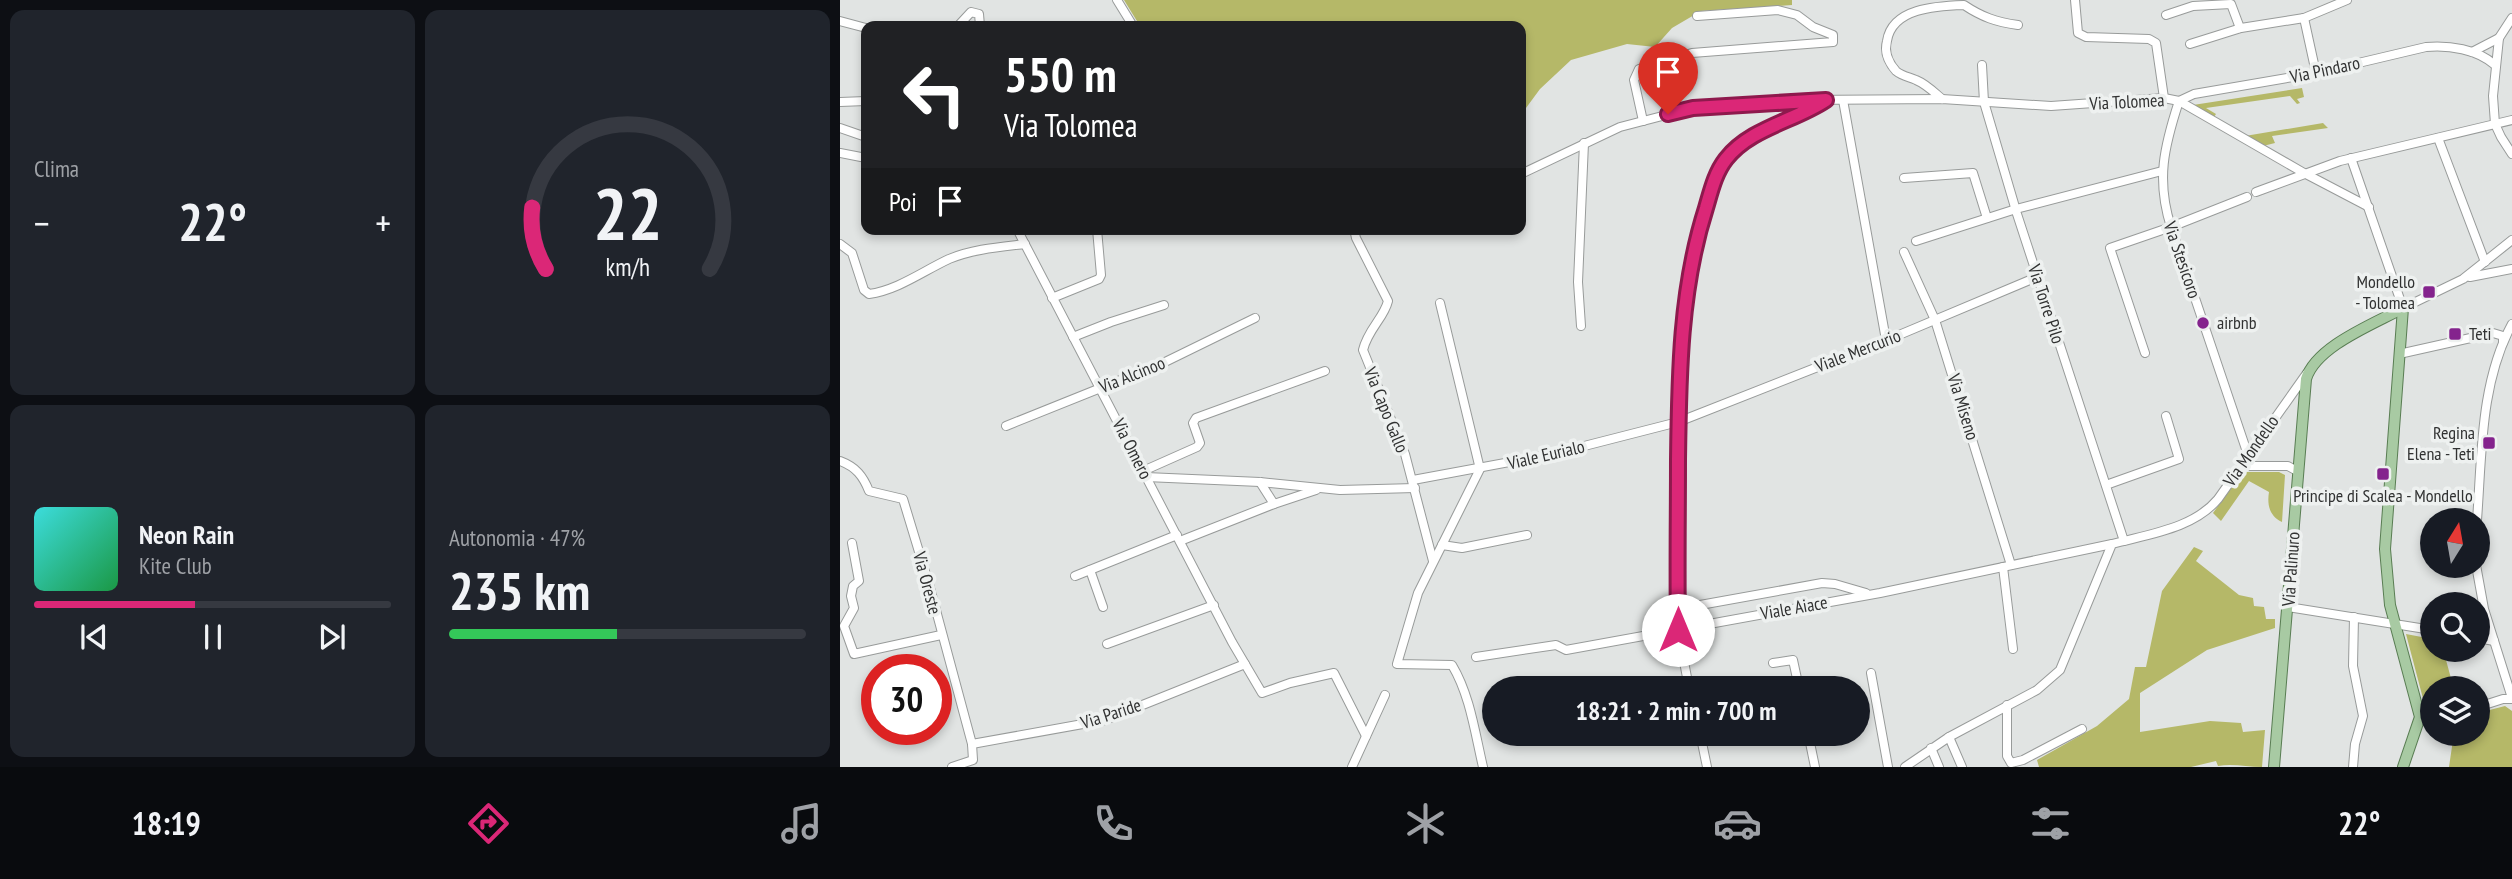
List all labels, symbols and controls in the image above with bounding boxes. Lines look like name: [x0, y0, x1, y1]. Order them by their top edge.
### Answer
text: 550 m: [1004, 42, 1117, 106]
pin: [1638, 42, 1698, 114]
icon: left: [889, 49, 980, 140]
street label: Via Pindaro: [2287, 51, 2362, 88]
icon: arrive: [1649, 53, 1687, 91]
street label: Via Tolomea: [2088, 88, 2165, 115]
text: Via Tolomea: [1004, 104, 1137, 146]
text: Clima: [34, 154, 79, 183]
text: 22: [593, 165, 662, 259]
icon: arrive: [931, 182, 969, 220]
text: Poi: [889, 185, 917, 218]
text: 22°: [178, 188, 247, 255]
text: −: [34, 198, 50, 247]
text: +: [375, 198, 391, 247]
street label: Via Stesicoro: [2158, 217, 2206, 302]
text: km/h: [605, 250, 650, 282]
street label: Via Torre Pilo: [2023, 260, 2070, 347]
place label: Mondello - Tolomea: [2355, 270, 2415, 314]
marker: Mondello - Tolomea: [2421, 284, 2437, 300]
place label: airbnb: [2217, 311, 2257, 334]
marker: airbnb: [2195, 315, 2211, 331]
place label: Teti: [2469, 322, 2491, 345]
street label: Viale Mercurio: [1811, 324, 1904, 378]
marker: Teti: [2447, 326, 2463, 342]
street label: Via Alcinoo: [1094, 351, 1168, 399]
street label: Via Capo Gallo: [1359, 363, 1414, 456]
street label: Via Miseno: [1942, 370, 1984, 443]
street label: Via Mondello: [2217, 410, 2284, 492]
street label: Via Omero: [1107, 414, 1158, 483]
place label: Regina Elena - Teti: [2407, 421, 2475, 465]
street label: Viale Eurialo: [1504, 434, 1587, 475]
marker: Regina Elena - Teti: [2481, 435, 2497, 451]
marker: Principe di Scalea - Mondello: [2375, 466, 2391, 482]
place label: Principe di Scalea - Mondello: [2293, 484, 2473, 507]
north arrow: [2420, 508, 2490, 578]
map controls: [2420, 508, 2490, 746]
text: Neon Rain: [139, 518, 234, 551]
text: Autonomia · 47%: [449, 523, 585, 552]
street label: Via Palinuro: [2276, 531, 2305, 608]
street label: Via Oreste: [908, 548, 947, 617]
text: Kite Club: [139, 551, 212, 580]
text: 235 km: [449, 557, 590, 624]
street label: Viale Aiace: [1758, 590, 1829, 625]
button: search: [2420, 592, 2490, 662]
position arrow: [1641, 593, 1715, 667]
icon: previous: [75, 618, 113, 656]
icon: pause: [194, 618, 232, 656]
icon: next: [313, 618, 351, 656]
speed limit sign: 30: [861, 654, 952, 745]
button: layers: [2420, 676, 2490, 746]
street label: Via Paride: [1077, 693, 1144, 734]
text: 18:21 · 2 min · 700 m: [1576, 694, 1776, 727]
icon: directions: [464, 799, 513, 848]
icon: music: [777, 799, 826, 848]
icon: phone: [1089, 799, 1138, 848]
icon: climate: [1401, 799, 1450, 848]
icon: car: [1713, 799, 1762, 848]
icon: filters: [2026, 799, 2075, 848]
text: 18:19: [132, 802, 201, 844]
text: 22°: [2338, 802, 2380, 844]

